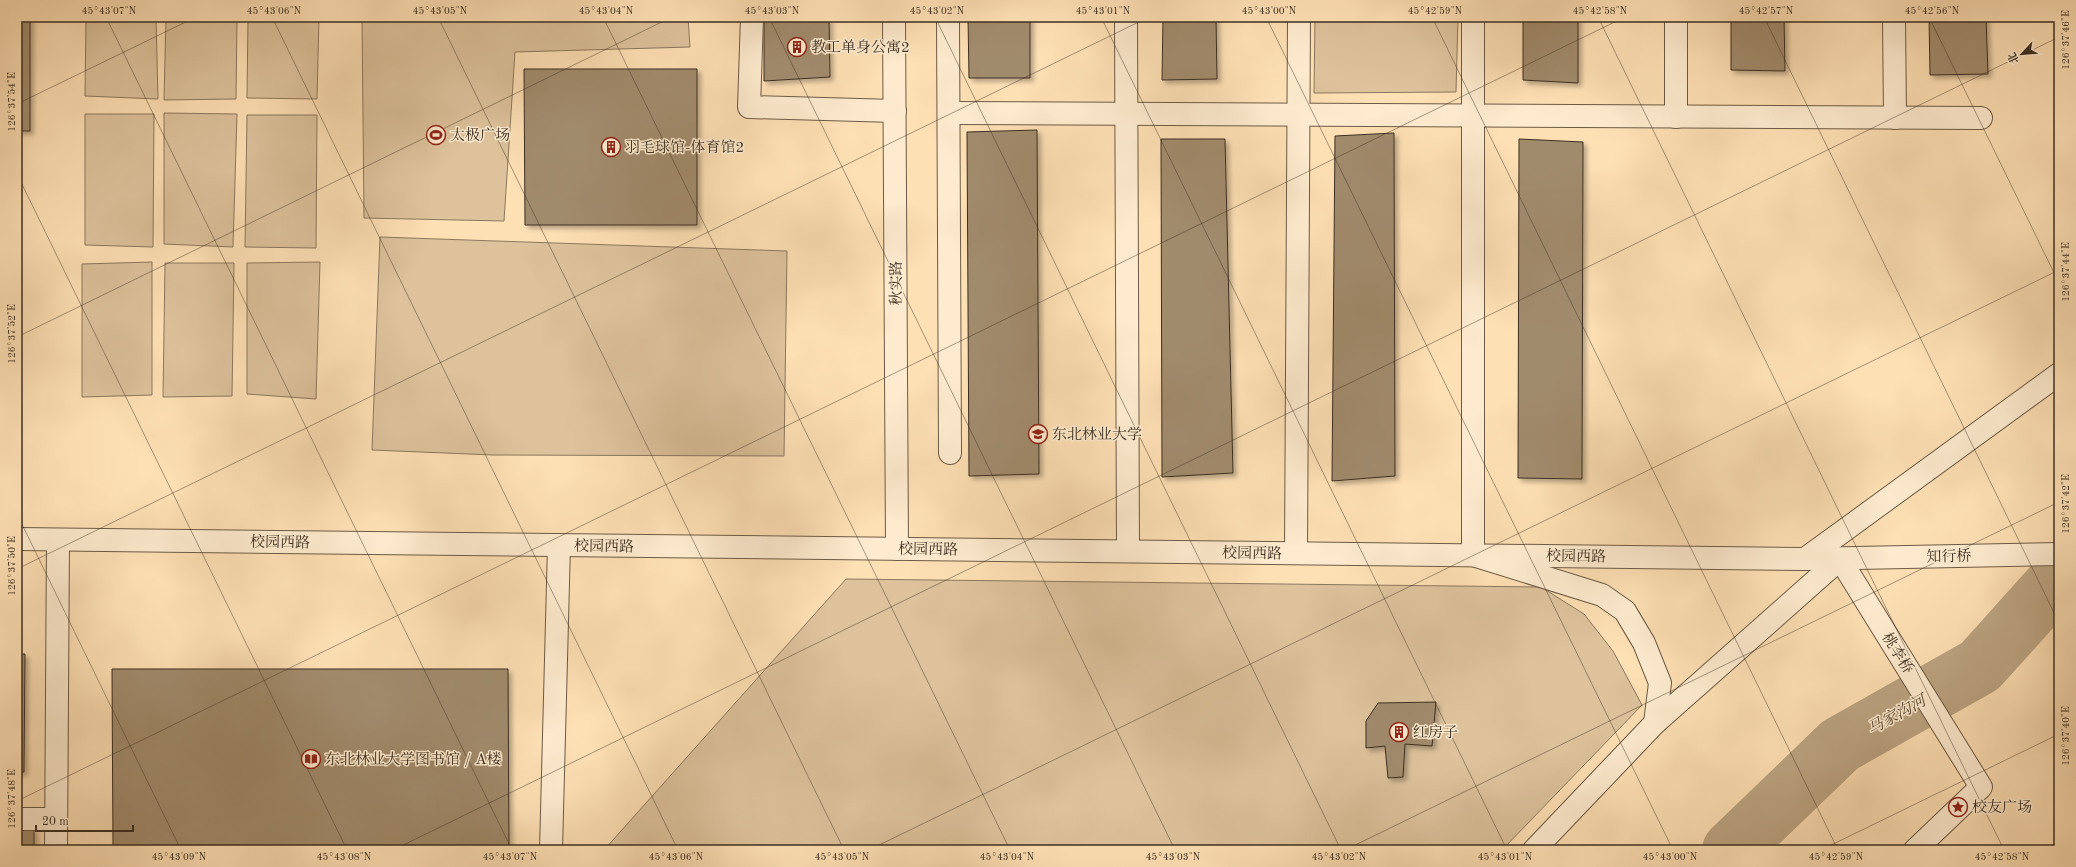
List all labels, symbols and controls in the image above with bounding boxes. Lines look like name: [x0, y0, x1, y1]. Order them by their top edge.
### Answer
text: 45°43'07"N: [82, 6, 137, 16]
text: 45°43'06"N: [247, 6, 302, 16]
text: 45°43'05"N: [413, 6, 468, 16]
text: 45°43'04"N: [579, 6, 634, 16]
text: 45°43'03"N: [745, 6, 800, 16]
text: 45°43'02"N: [910, 6, 965, 16]
text: 45°43'01"N: [1076, 6, 1131, 16]
text: 45°43'00"N: [1242, 6, 1297, 16]
text: 45°42'59"N: [1408, 6, 1463, 16]
text: 45°42'58"N: [1573, 6, 1628, 16]
text: 45°42'57"N: [1739, 6, 1794, 16]
text: 45°42'56"N: [1905, 6, 1960, 16]
text: 126°37'46"E: [2061, 10, 2071, 70]
north arrow: [2002, 34, 2042, 74]
building icon: 教工单身公寓2: [786, 36, 808, 58]
place label: 教工单身公寓2: [811, 39, 910, 56]
text: 北: [2006, 50, 2022, 66]
text: 126°37'54"E: [7, 72, 17, 132]
sports icon: 太极广场: [425, 124, 447, 146]
place label: 太极广场: [450, 127, 510, 144]
building icon: 羽毛球馆-体育馆2: [600, 136, 622, 158]
place label: 羽毛球馆-体育馆2: [625, 139, 744, 156]
text: 126°37'44"E: [2061, 242, 2071, 302]
street label: 秋实路: [888, 260, 905, 306]
text: 126°37'52"E: [7, 304, 17, 364]
school or university icon: 东北林业大学: [1027, 423, 1049, 445]
place label: 东北林业大学: [1052, 426, 1142, 443]
text: 126°37'42"E: [2061, 474, 2071, 534]
street label: 校园西路: [250, 533, 310, 552]
text: 126°37'50"E: [7, 536, 17, 596]
street label: 校园西路: [574, 537, 634, 556]
street label: 校园西路: [898, 540, 958, 559]
street label: 校园西路: [1222, 544, 1282, 563]
street label: 校园西路: [1546, 547, 1606, 566]
street label: 知行桥: [1926, 548, 1972, 565]
street label: 桃李桥: [1878, 630, 1917, 677]
water label: 马家沟河: [1864, 690, 1931, 738]
text: 126°37'40"E: [2061, 706, 2071, 766]
building icon: 红房子: [1388, 721, 1410, 743]
place label: 红房子: [1413, 724, 1458, 741]
library icon: 东北林业大学图书馆 / A楼: [300, 748, 322, 770]
place label: 东北林业大学图书馆 / A楼: [325, 751, 502, 768]
text: 126°37'48"E: [7, 769, 17, 829]
place icon: 校友广场: [1947, 796, 1969, 818]
place label: 校友广场: [1972, 798, 2032, 816]
scale bar: [36, 807, 133, 833]
text: 20 m: [42, 816, 69, 828]
text: 45°43'09"N: [152, 852, 207, 862]
text: 45°43'08"N: [317, 852, 372, 862]
text: 45°43'07"N: [483, 852, 538, 862]
text: 45°43'06"N: [649, 852, 704, 862]
text: 45°43'05"N: [815, 852, 870, 862]
text: 45°43'04"N: [980, 852, 1035, 862]
text: 45°43'03"N: [1146, 852, 1201, 862]
text: 45°43'02"N: [1312, 852, 1367, 862]
text: 45°43'01"N: [1478, 852, 1533, 862]
text: 45°43'00"N: [1643, 852, 1698, 862]
text: 45°42'59"N: [1809, 852, 1864, 862]
text: 45°42'58"N: [1975, 852, 2030, 862]

